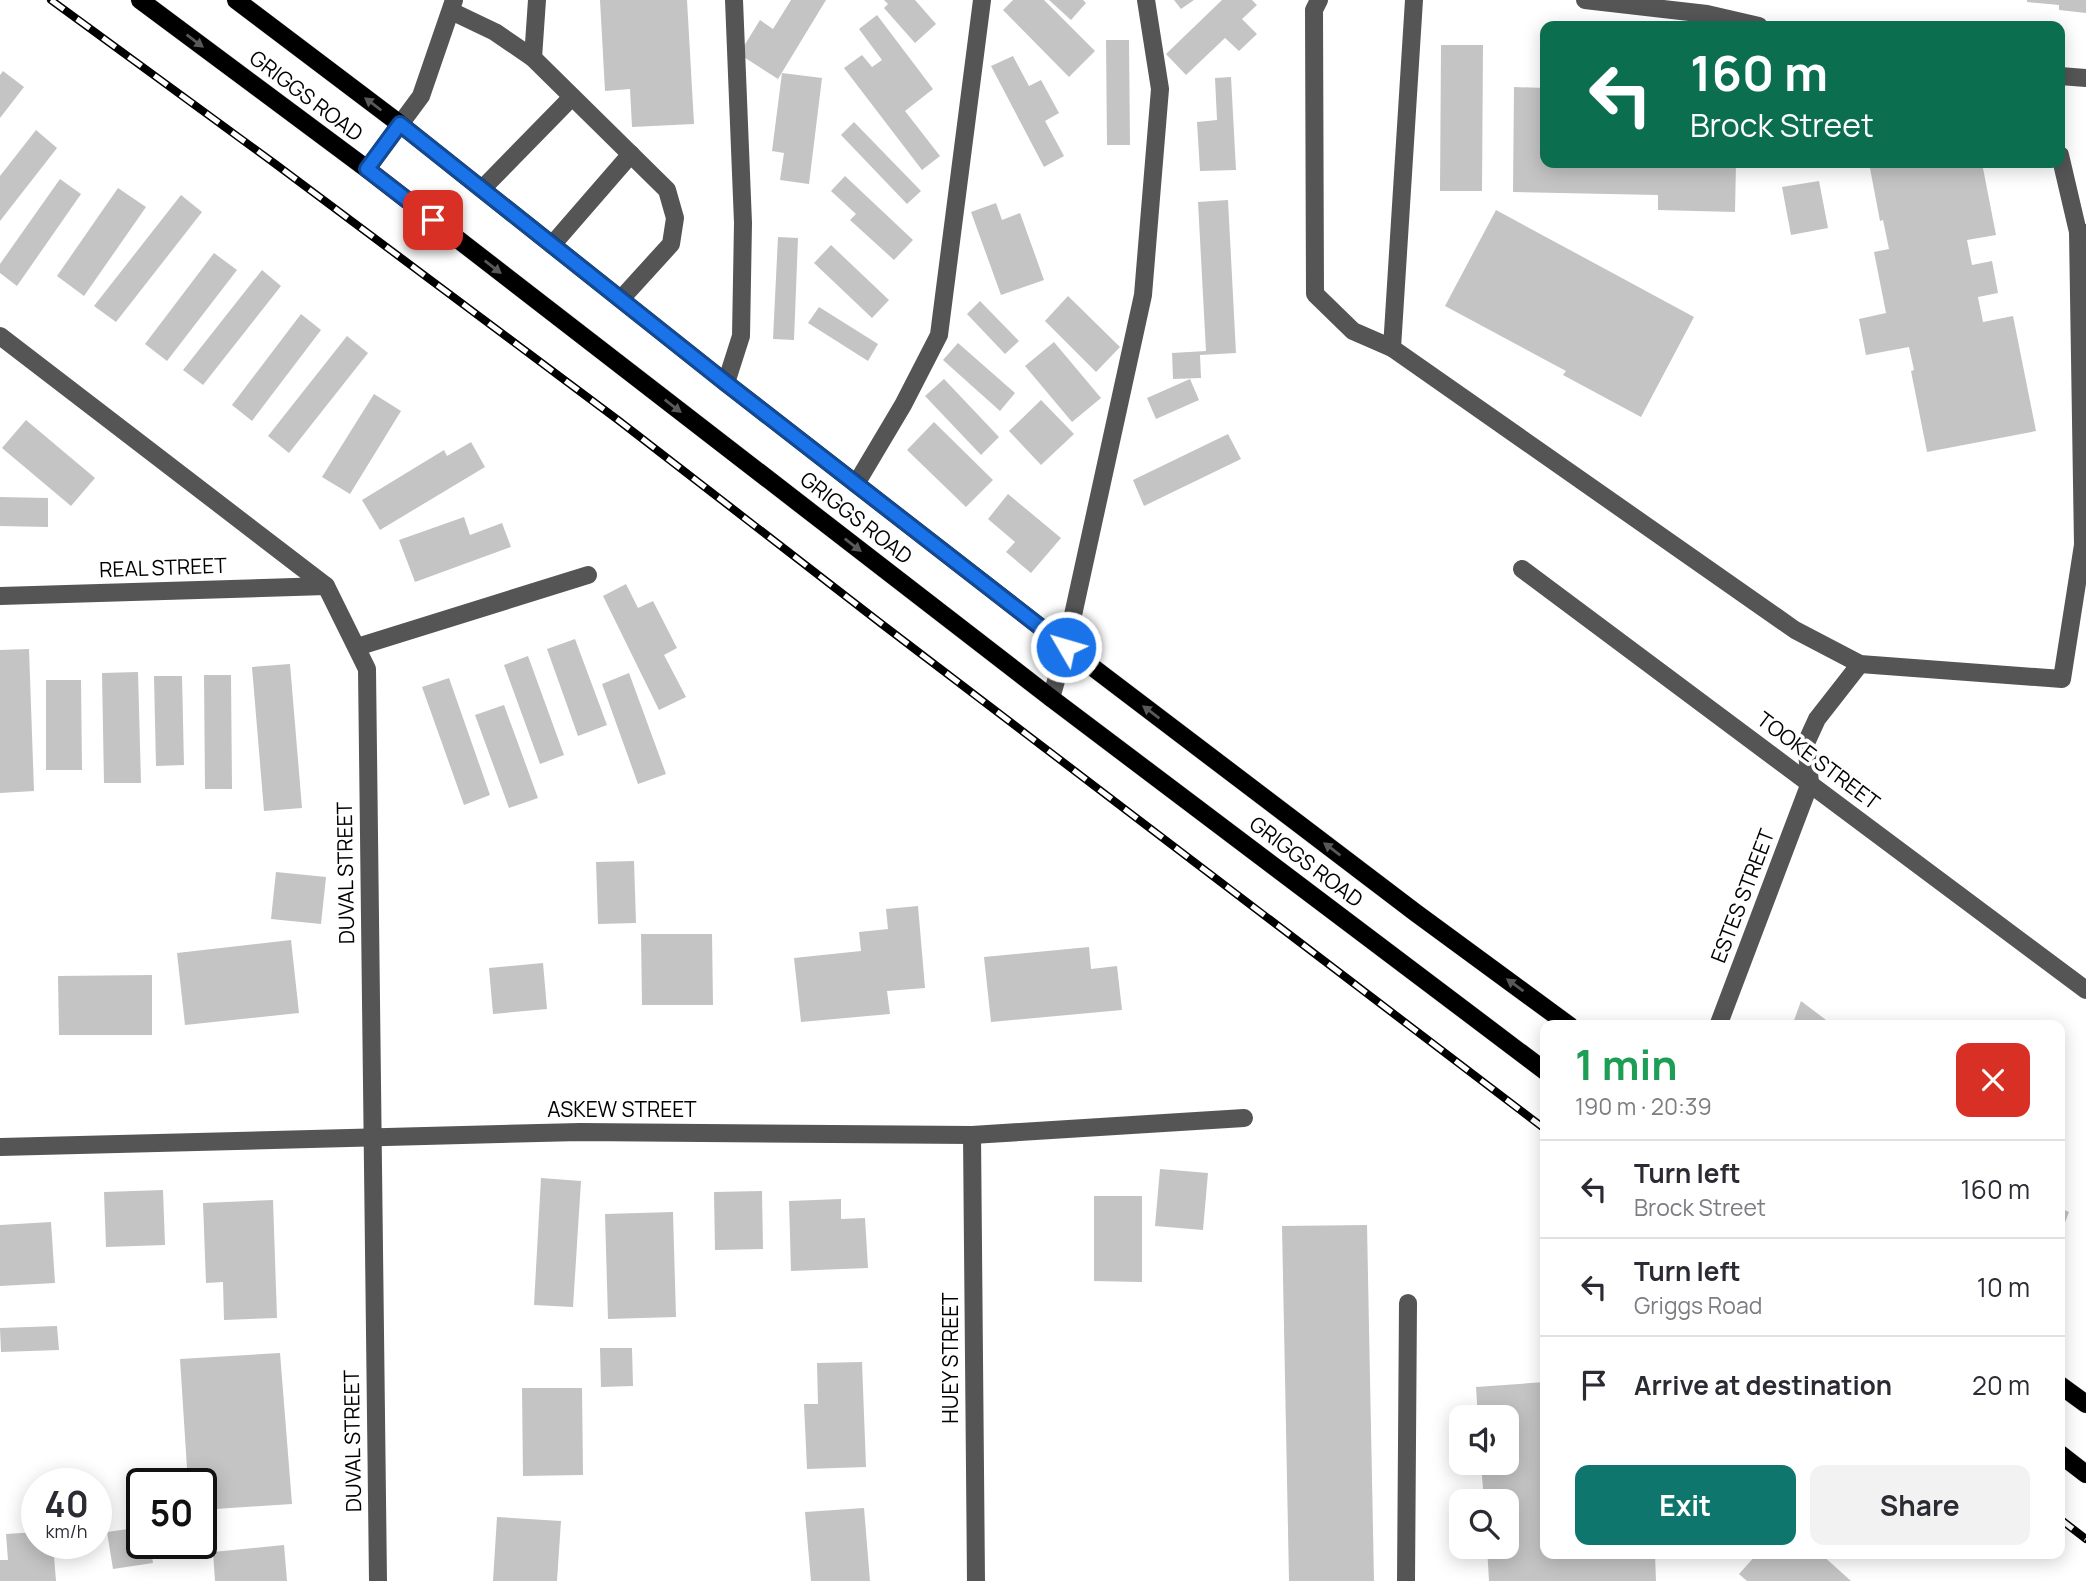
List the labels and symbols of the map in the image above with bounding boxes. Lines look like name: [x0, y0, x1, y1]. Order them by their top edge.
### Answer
one-way arrow: [185, 33, 203, 48]
street label: GRIGGS ROAD: [244, 43, 369, 147]
one-way arrow: [365, 96, 383, 111]
pin: [403, 190, 463, 250]
one-way arrow: [484, 259, 502, 274]
one-way arrow: [664, 398, 682, 413]
street label: GRIGGS ROAD: [795, 465, 918, 570]
one-way arrow: [844, 537, 862, 552]
street label: REAL STREET: [99, 551, 228, 583]
position arrow: [1029, 610, 1103, 684]
one-way arrow: [1142, 705, 1160, 719]
street label: TOOKE STREET: [1752, 705, 1886, 816]
street label: DUVAL STREET: [330, 801, 360, 944]
street label: GRIGGS ROAD: [1244, 809, 1369, 913]
street label: ESTES STREET: [1704, 825, 1781, 966]
one-way arrow: [1323, 843, 1341, 857]
one-way arrow: [1505, 978, 1524, 992]
street label: ASKEW STREET: [547, 1095, 697, 1123]
street label: HUEY STREET: [936, 1292, 964, 1424]
street label: DUVAL STREET: [337, 1369, 367, 1512]
speed limit sign: 50: [126, 1468, 217, 1559]

